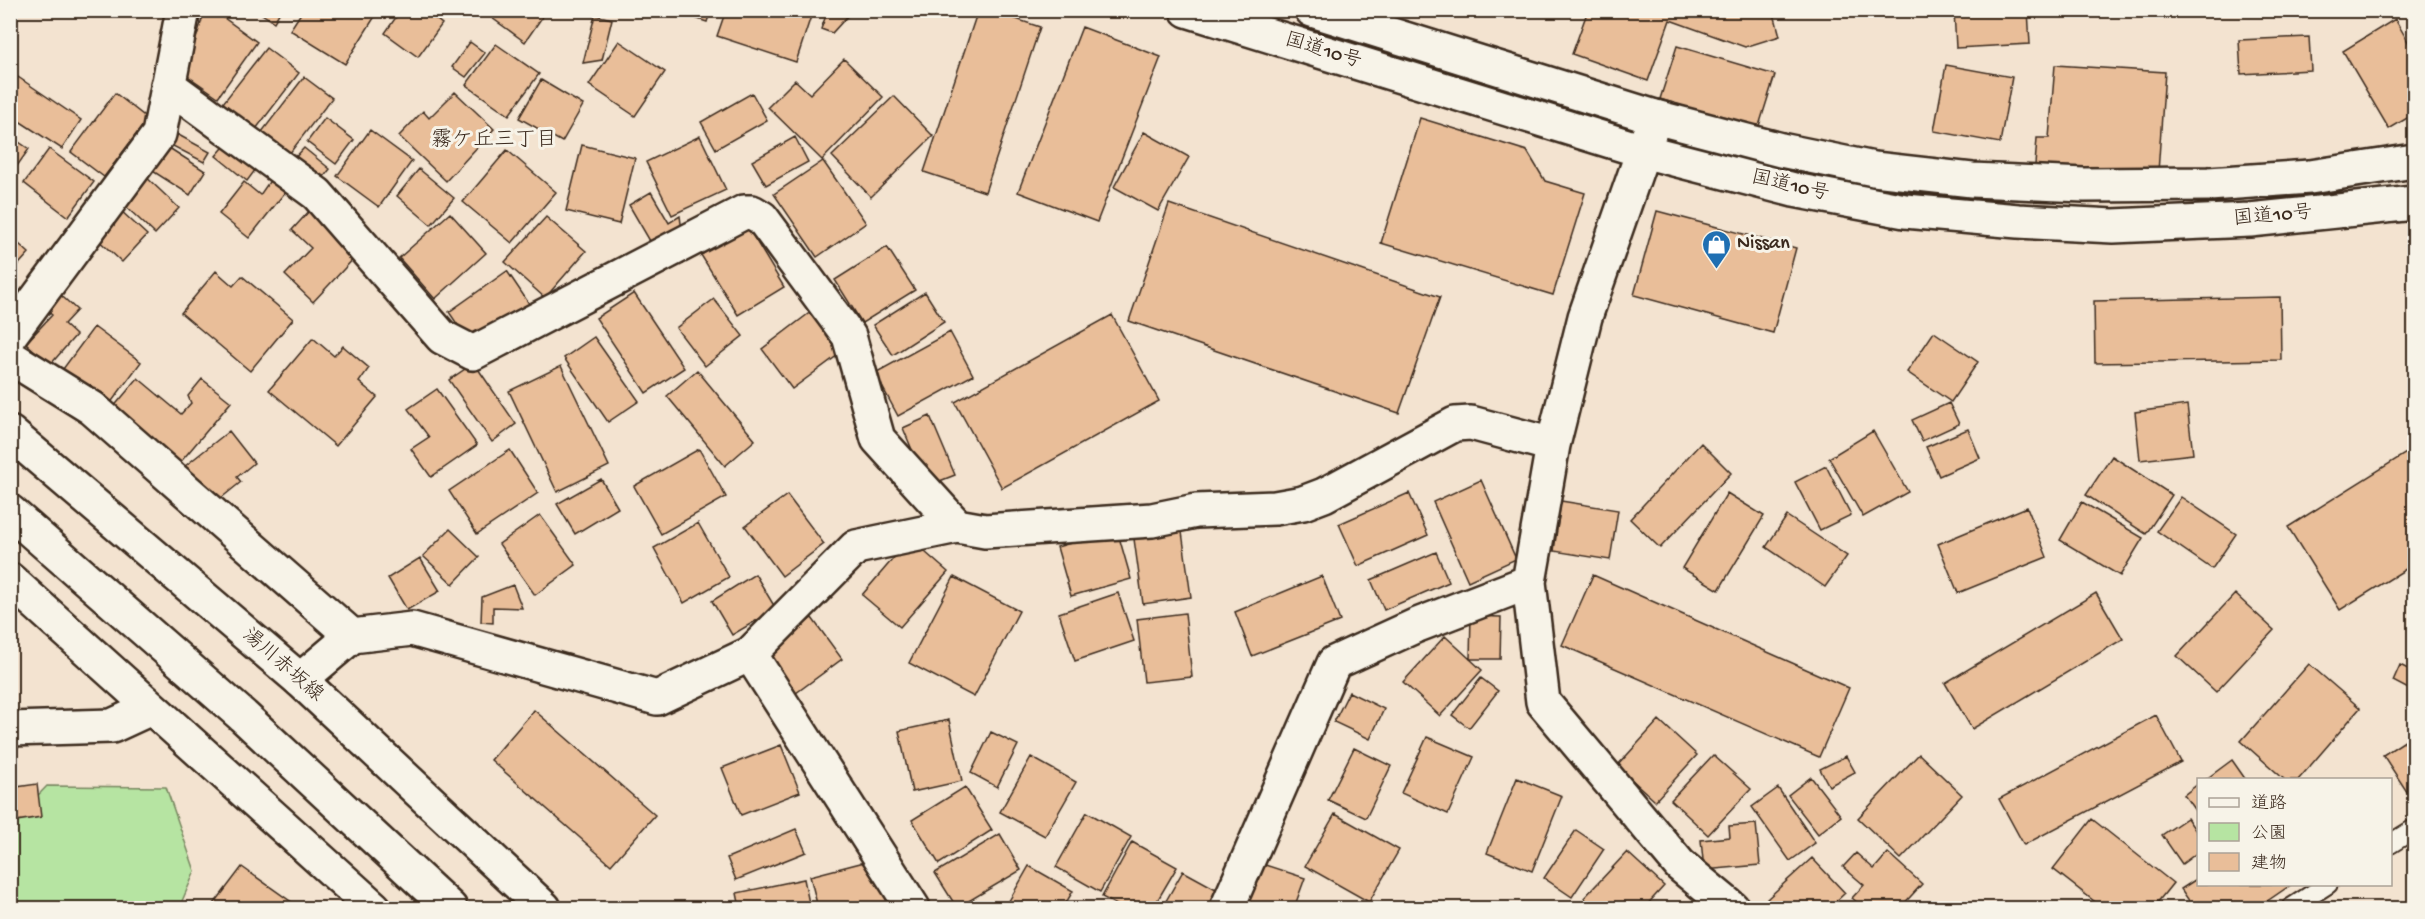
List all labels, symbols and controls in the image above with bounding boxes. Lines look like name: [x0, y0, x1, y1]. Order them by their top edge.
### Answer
street label: 国道10号: [1282, 28, 1365, 75]
district label: 霧ケ丘三丁目: [431, 128, 557, 154]
street label: 国道10号: [1749, 166, 1832, 207]
street label: 国道10号: [2232, 201, 2314, 232]
shop icon: Nissan: [1700, 228, 1732, 270]
place label: Nissan: [1737, 233, 1790, 256]
street label: 湯川赤坂線: [237, 623, 329, 707]
legend: [2197, 778, 2392, 886]
text: 道路: [2251, 793, 2287, 815]
text: 公園: [2251, 824, 2287, 845]
text: 建物: [2251, 853, 2287, 875]

